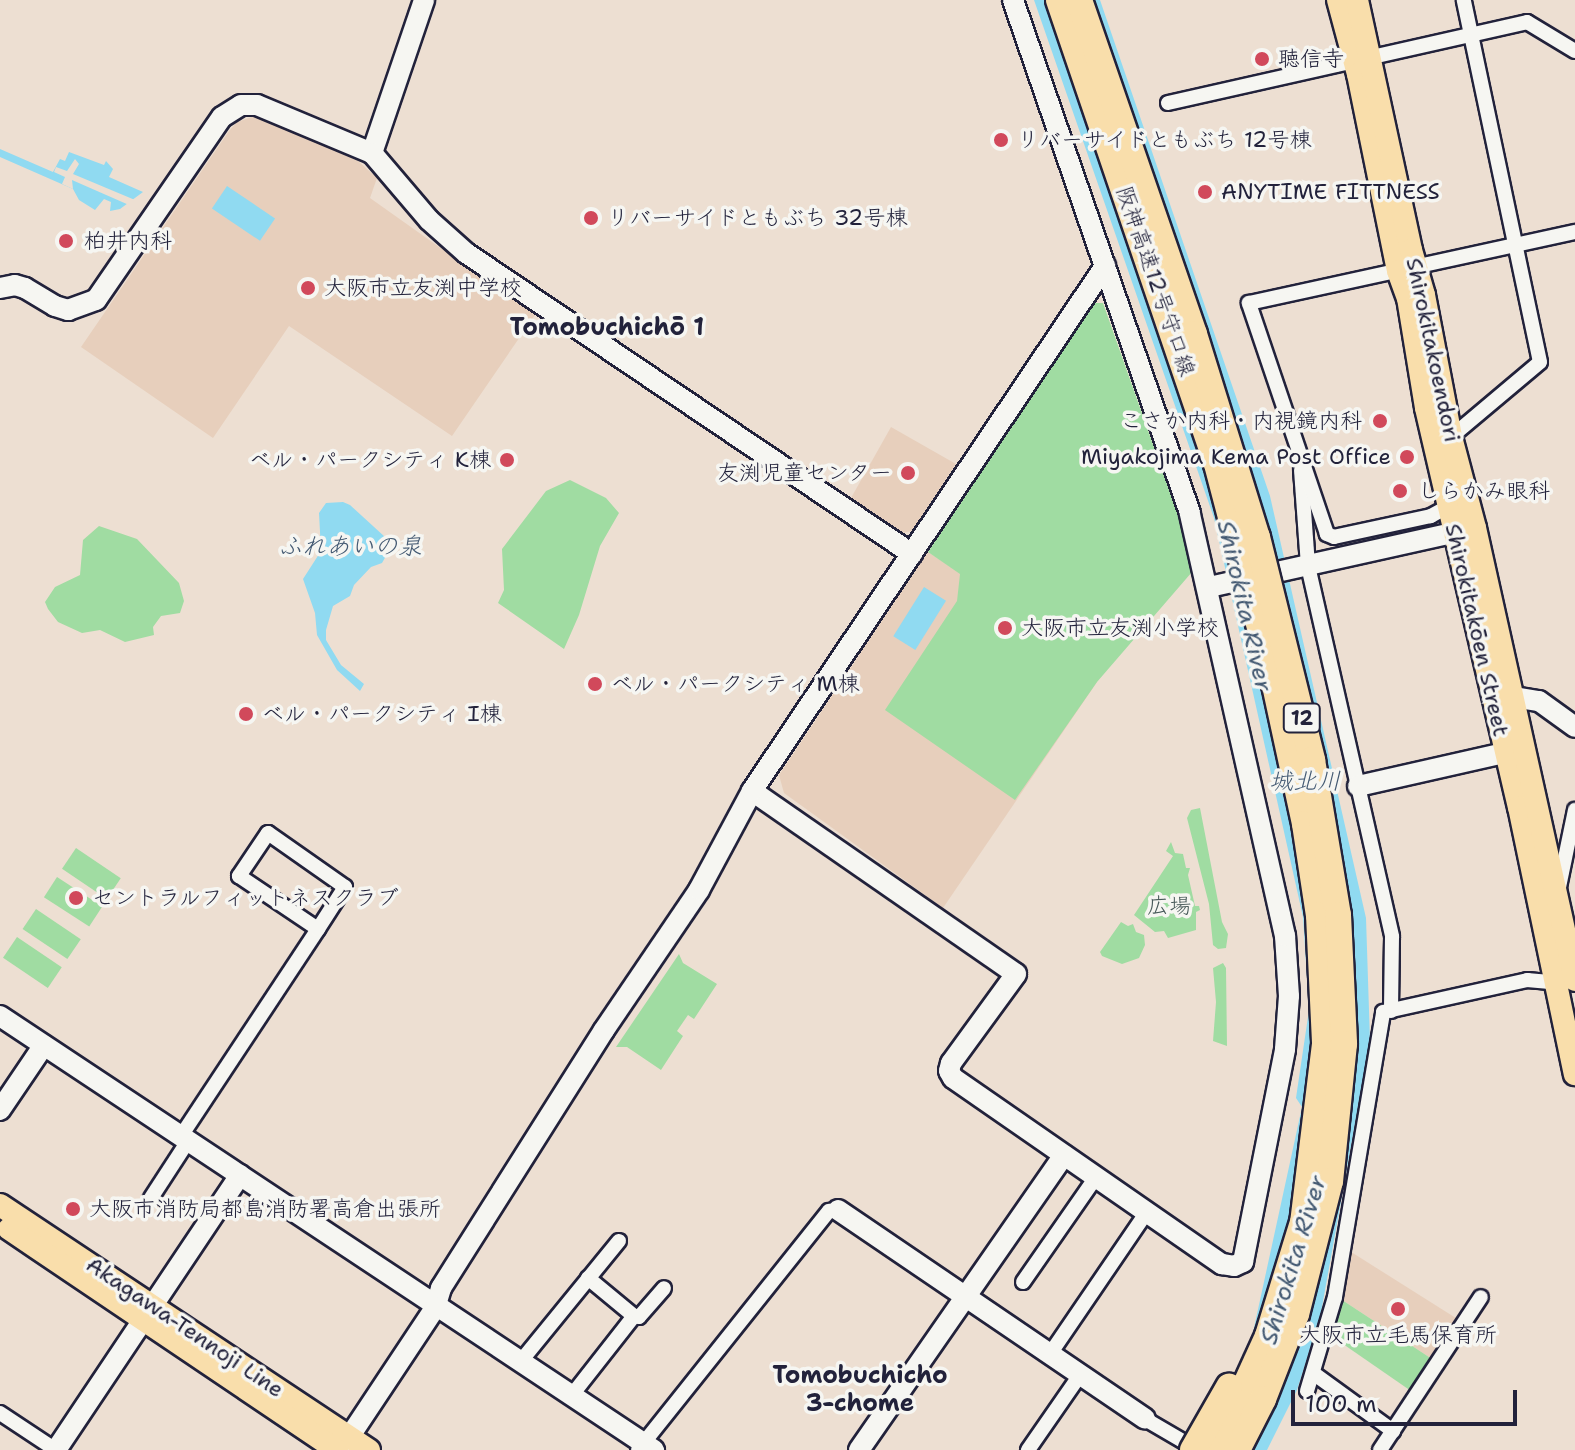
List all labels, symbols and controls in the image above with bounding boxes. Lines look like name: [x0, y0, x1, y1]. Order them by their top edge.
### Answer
place label: 聴信寺: [1278, 46, 1344, 72]
marker: 聴信寺: [1253, 50, 1271, 68]
place label: リバーサイドともぶち 12号棟: [1017, 127, 1312, 153]
marker: リバーサイドともぶち 12号棟: [992, 131, 1010, 149]
place label: ANYTIME FITTNESS: [1221, 179, 1440, 205]
street label: 阪神高速12号守口線: [1111, 182, 1201, 380]
marker: ANYTIME FITTNESS: [1196, 183, 1214, 201]
place label: リバーサイドともぶち 32号棟: [607, 205, 908, 231]
marker: リバーサイドともぶち 32号棟: [582, 209, 600, 227]
place label: 柏井内科: [84, 228, 172, 254]
marker: 柏井内科: [55, 230, 77, 252]
street label: Shirokitakoendori: [1401, 255, 1465, 445]
place label: 大阪市立友渕中学校: [324, 275, 522, 301]
marker: 大阪市立友渕中学校: [299, 279, 317, 297]
district label: Tomobuchichō 1: [510, 314, 704, 342]
place label: こさか内科・内視鏡内科: [1120, 408, 1362, 434]
marker: こさか内科・内視鏡内科: [1369, 410, 1391, 432]
place label: Miyakojima Kema Post Office: [1081, 444, 1391, 470]
place label: ベル・パークシティ K棟: [249, 447, 491, 473]
marker: Miyakojima Kema Post Office: [1398, 448, 1416, 466]
marker: ベル・パークシティ K棟: [498, 451, 516, 469]
place label: 友渕児童センター: [716, 460, 892, 486]
marker: 友渕児童センター: [899, 464, 917, 482]
place label: しらかみ眼科: [1418, 478, 1550, 504]
marker: しらかみ眼科: [1389, 480, 1411, 502]
water label: Shirokita River: [1210, 518, 1278, 694]
street label: Shirokitakōen Street: [1440, 521, 1514, 739]
water label: ふれあいの泉: [278, 533, 422, 561]
place label: 大阪市立友渕小学校: [1021, 615, 1219, 641]
marker: 大阪市立友渕小学校: [996, 619, 1014, 637]
place label: ベル・パークシティ M棟: [611, 671, 860, 697]
marker: ベル・パークシティ M棟: [586, 675, 604, 693]
place label: ベル・パークシティ I棟: [262, 701, 502, 727]
road number: 12: [1282, 702, 1322, 734]
marker: ベル・パークシティ I棟: [237, 705, 255, 723]
water label: 城北川: [1269, 768, 1341, 796]
place label: セントラルフィットネスクラブ: [92, 885, 400, 911]
marker: セントラルフィットネスクラブ: [67, 889, 85, 907]
park label: 広場: [1147, 893, 1191, 919]
water label: Shirokita River: [1255, 1172, 1333, 1348]
place label: 大阪市消防局都島消防署高倉出張所: [89, 1196, 441, 1222]
marker: 大阪市消防局都島消防署高倉出張所: [64, 1200, 82, 1218]
street label: Akagawa-Tennoji Line: [81, 1251, 289, 1403]
marker: 大阪市立毛馬保育所: [1389, 1300, 1407, 1318]
place label: 大阪市立毛馬保育所: [1299, 1322, 1497, 1348]
district label: Tomobuchicho 3-chome: [772, 1362, 948, 1418]
scale bar: [1295, 1374, 1521, 1424]
text: 100 m: [1305, 1388, 1377, 1420]

